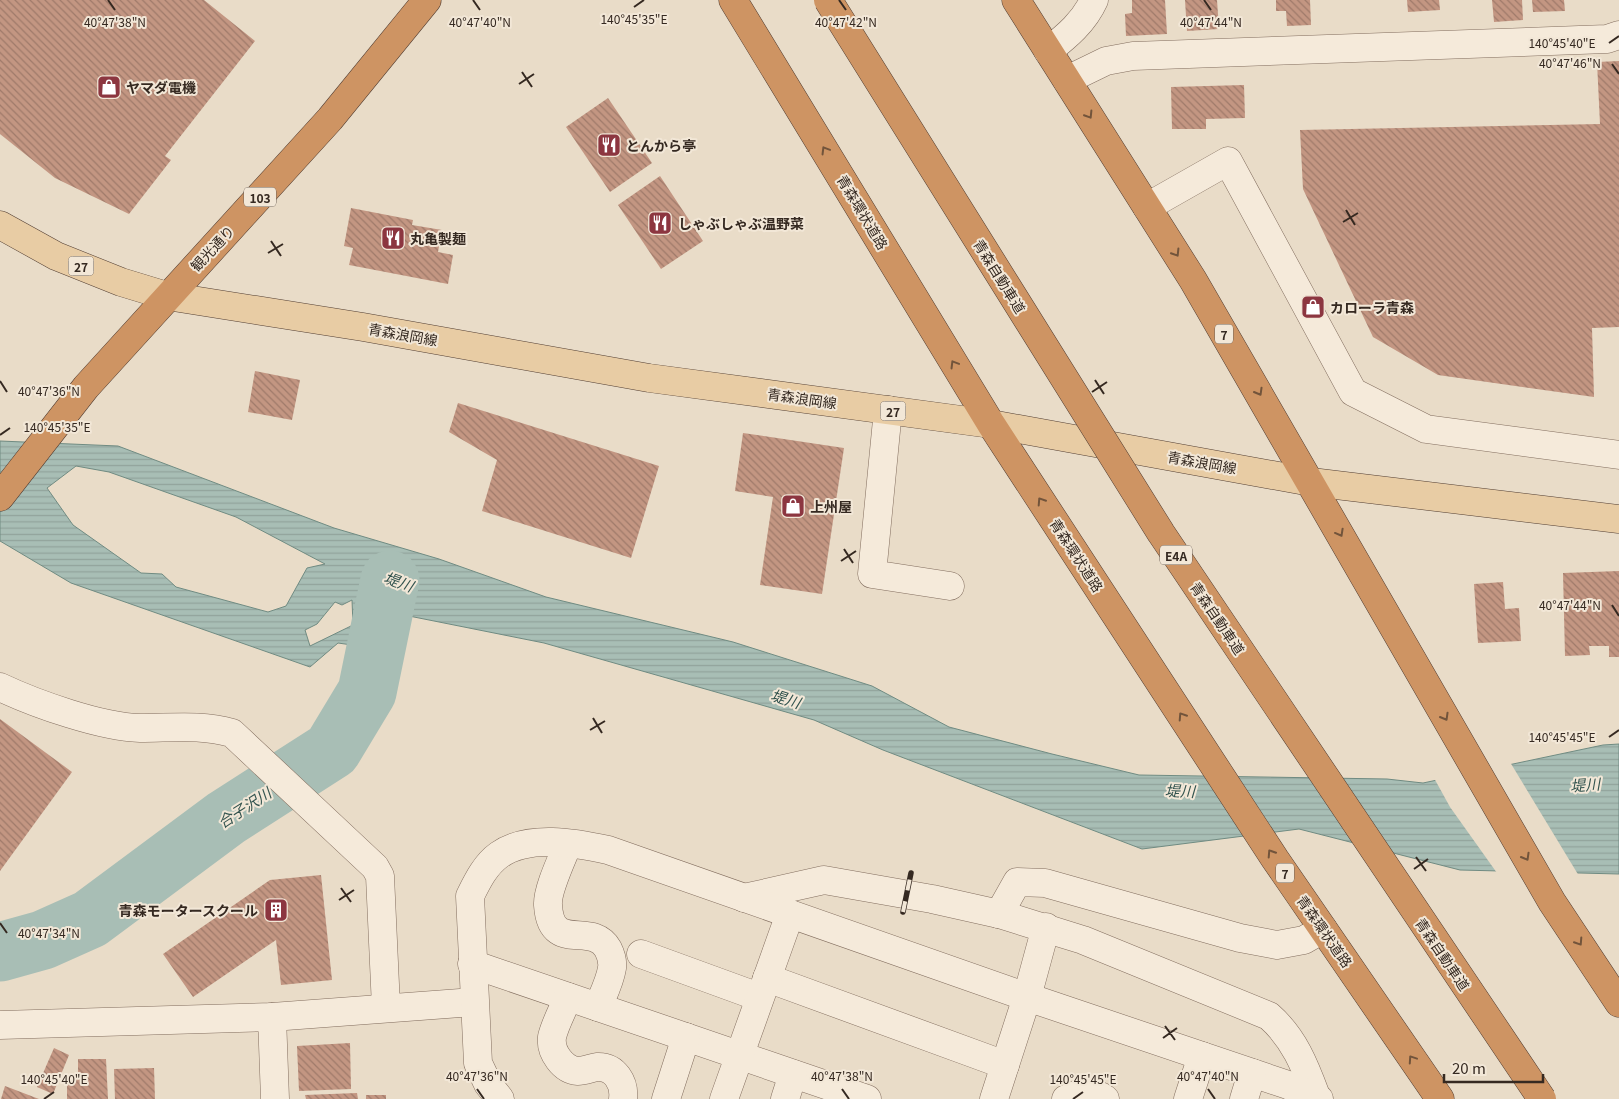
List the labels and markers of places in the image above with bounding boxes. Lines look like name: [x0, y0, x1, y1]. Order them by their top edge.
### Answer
shop icon: ヤマダ電機: [96, 74, 122, 100]
place label: ヤマダ電機: [126, 77, 196, 97]
restaurant icon: とんから亭: [596, 132, 622, 158]
place label: とんから亭: [626, 135, 696, 155]
restaurant icon: しゃぶしゃぶ温野菜: [647, 210, 673, 236]
place label: しゃぶしゃぶ温野菜: [678, 213, 804, 233]
restaurant icon: 丸亀製麺: [380, 225, 406, 251]
place label: 丸亀製麺: [410, 228, 466, 248]
shop icon: カローラ青森: [1300, 294, 1326, 320]
place label: カローラ青森: [1330, 297, 1414, 317]
shop icon: 上州屋: [780, 493, 806, 519]
place label: 上州屋: [810, 496, 852, 516]
building icon: 青森モータースクール: [263, 897, 289, 923]
place label: 青森モータースクール: [119, 900, 258, 920]

